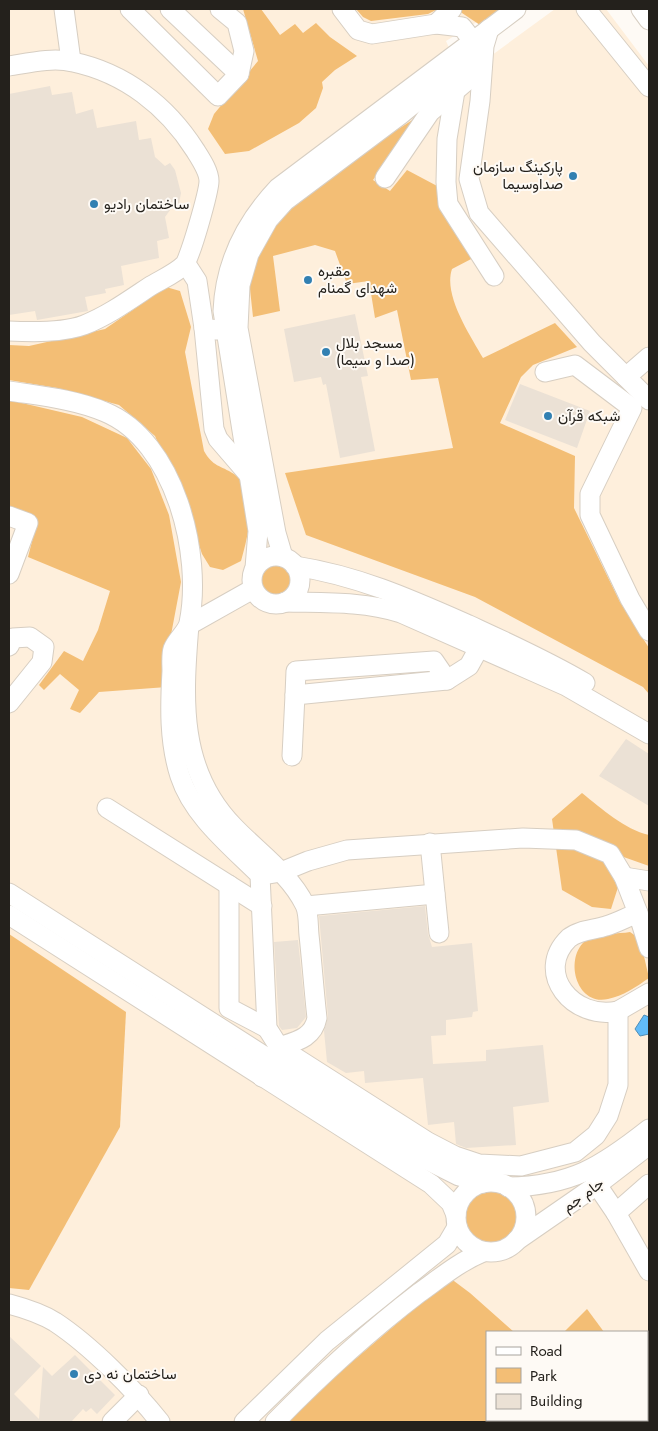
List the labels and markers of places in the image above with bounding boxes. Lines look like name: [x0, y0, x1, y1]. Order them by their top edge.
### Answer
place label: پارکینگ سازمان صداوسیما: [473, 156, 563, 195]
marker: پارکینگ سازمان صداوسیما: [567, 170, 579, 182]
place label: ساختمان رادیو: [104, 193, 189, 215]
marker: ساختمان رادیو: [88, 198, 100, 210]
place label: مقبره شهدای گمنام: [318, 260, 397, 299]
marker: مقبره شهدای گمنام: [302, 274, 314, 286]
place label: مسجد بلال (صدا و سیما): [336, 332, 415, 371]
marker: مسجد بلال (صدا و سیما): [320, 346, 332, 358]
place label: شبکه قرآن: [558, 405, 620, 427]
marker: شبکه قرآن: [542, 410, 554, 422]
place label: ساختمان نه دی: [84, 1363, 177, 1385]
marker: ساختمان نه دی: [68, 1368, 80, 1380]

